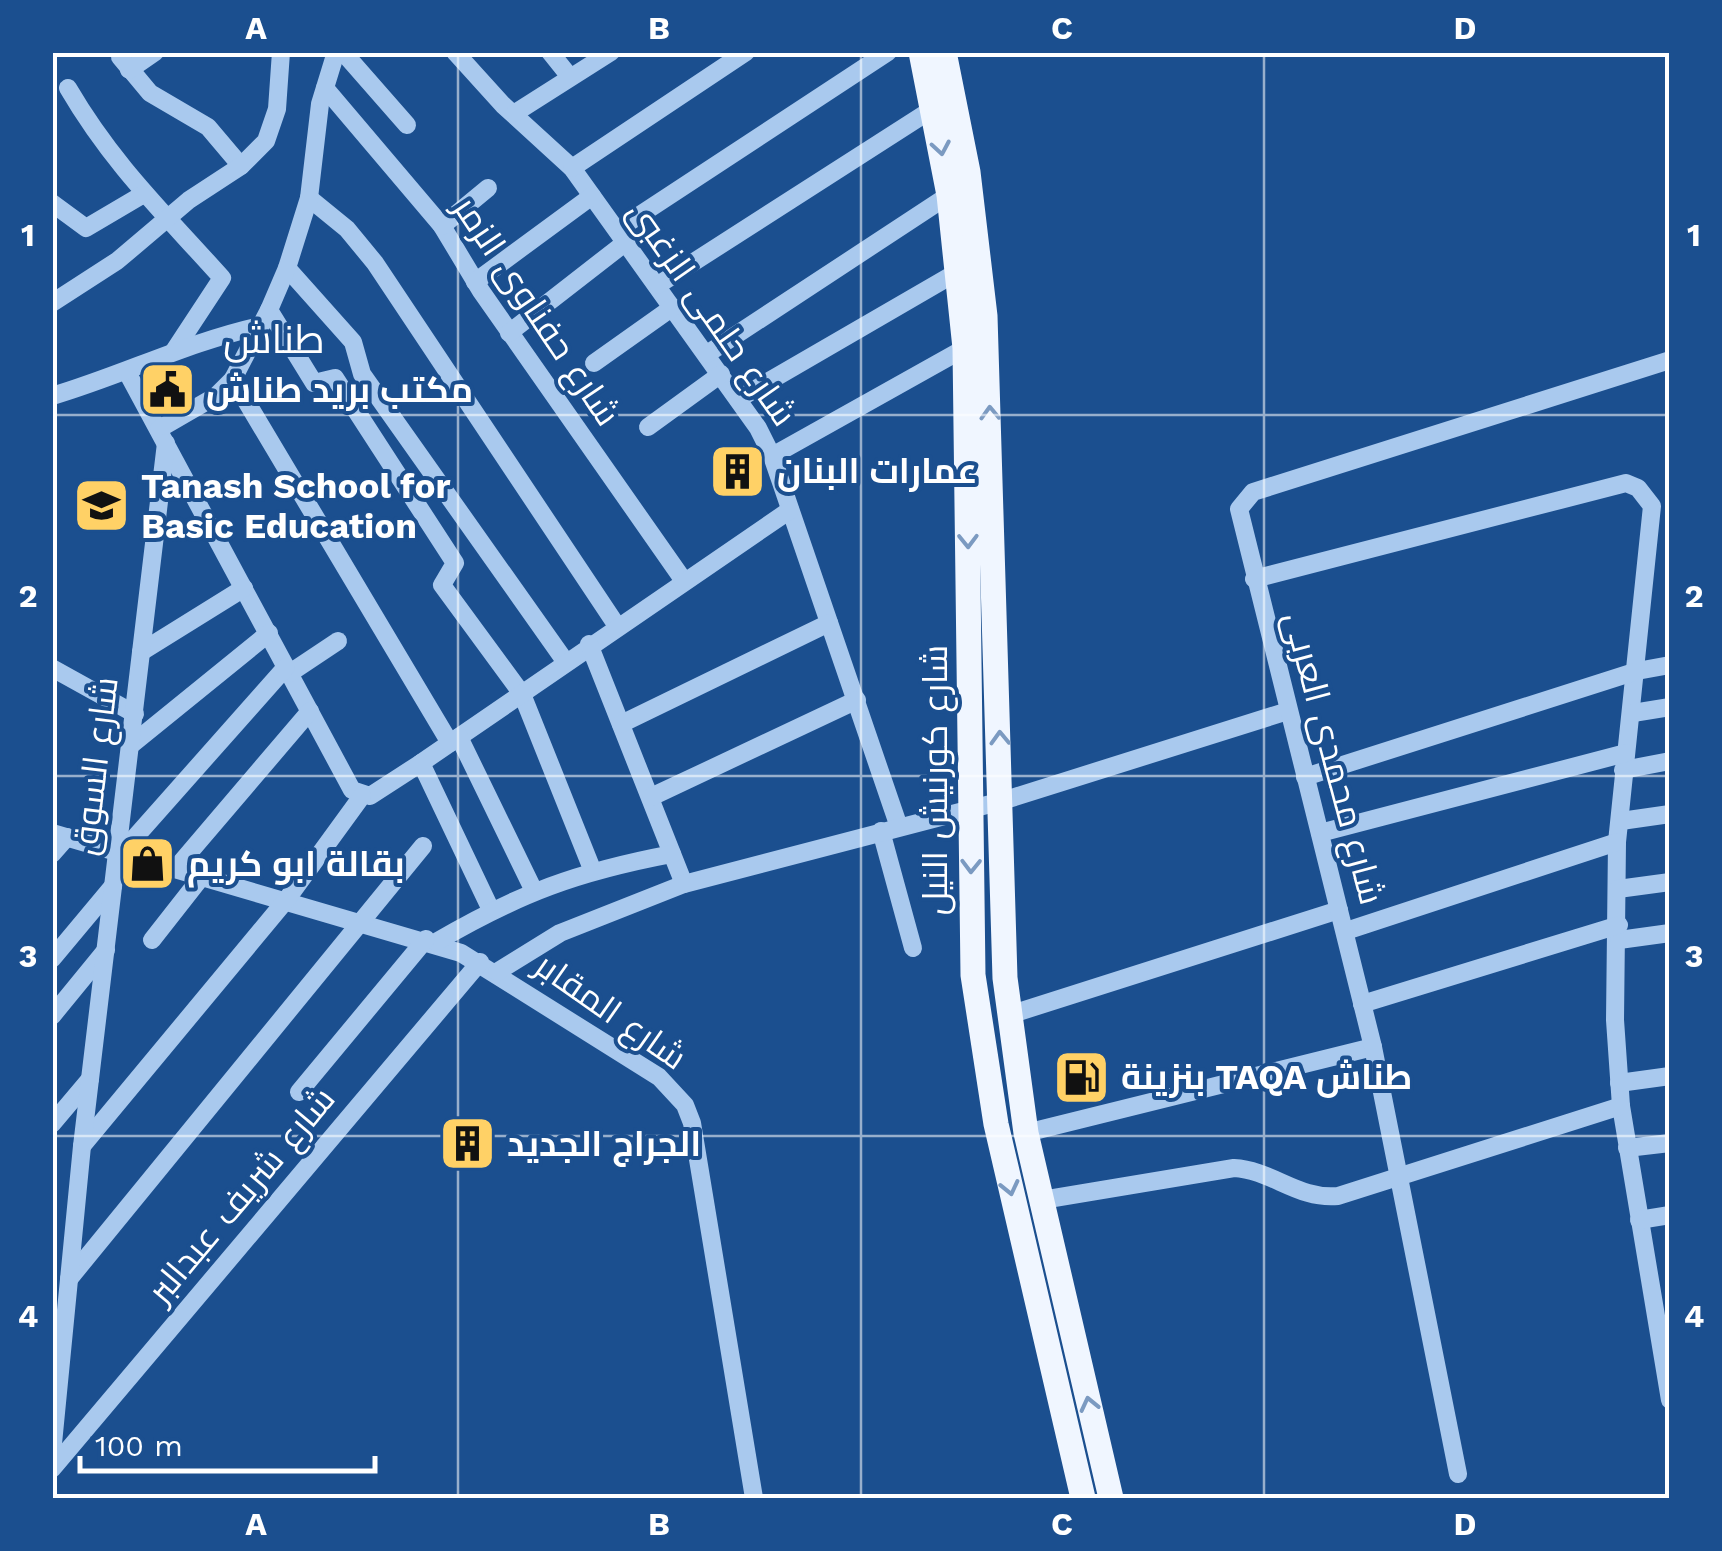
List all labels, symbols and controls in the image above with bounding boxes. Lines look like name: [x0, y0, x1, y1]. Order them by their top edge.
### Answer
text: A: [245, 9, 267, 47]
text: B: [648, 9, 670, 47]
text: C: [1051, 9, 1073, 47]
text: D: [1454, 9, 1476, 47]
one-way arrow: [930, 140, 951, 156]
street label: شارع حفناوى الزمر: [442, 187, 629, 435]
street label: شارع حلمى الزغبى: [617, 192, 805, 435]
text: 1: [21, 216, 35, 254]
text: 1: [1687, 216, 1701, 254]
district label: طناش: [223, 316, 325, 363]
public building icon: مكتب بريد طناش: [137, 360, 197, 420]
place label: مكتب بريد طناش: [206, 369, 473, 411]
one-way arrow: [979, 404, 1000, 420]
building icon: عمارات البنان: [708, 441, 768, 501]
place label: عمارات البنان: [777, 450, 977, 492]
place label: Tanash School for Basic Education: [141, 465, 450, 547]
school or university icon: Tanash School for Basic Education: [72, 476, 132, 536]
one-way arrow: [957, 534, 979, 550]
text: 2: [18, 577, 38, 615]
text: 2: [1684, 577, 1704, 615]
street label: شارع محمدى العربى: [1273, 607, 1393, 909]
street label: شارع كورنيش النيل: [914, 645, 958, 915]
street label: شارع السوق: [63, 674, 129, 858]
one-way arrow: [989, 729, 1010, 745]
shop icon: بقالة ابو كريم: [118, 834, 178, 894]
place label: بقالة ابو كريم: [187, 843, 405, 888]
one-way arrow: [960, 859, 981, 875]
text: 3: [19, 937, 37, 975]
text: 3: [1685, 937, 1703, 975]
street label: شارع المقابر: [525, 942, 695, 1080]
fuel station icon: بنزينة TAQA طناش: [1052, 1047, 1112, 1107]
place label: بنزينة TAQA طناش: [1121, 1056, 1412, 1098]
street label: شارع شريف عبدالبر: [137, 1078, 345, 1314]
building icon: الجراج الجديد: [438, 1114, 498, 1174]
place label: الجراج الجديد: [507, 1123, 701, 1168]
one-way arrow: [998, 1179, 1019, 1196]
text: 4: [18, 1297, 38, 1335]
text: 4: [1684, 1297, 1704, 1335]
one-way arrow: [1080, 1396, 1101, 1413]
scale bar: [80, 1411, 375, 1473]
text: 100 m: [95, 1428, 183, 1463]
text: A: [245, 1505, 267, 1543]
text: B: [648, 1505, 670, 1543]
text: C: [1051, 1505, 1073, 1543]
text: D: [1454, 1505, 1476, 1543]

